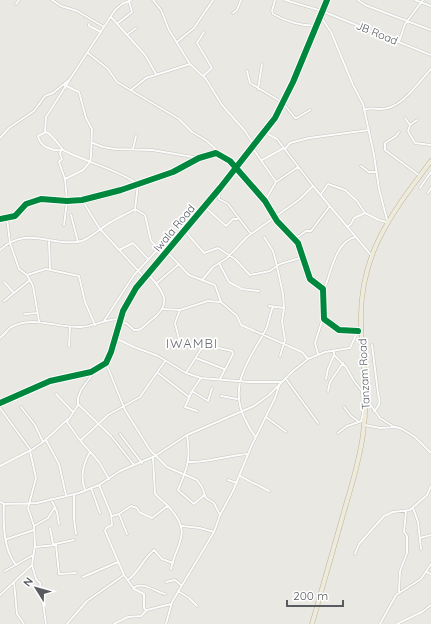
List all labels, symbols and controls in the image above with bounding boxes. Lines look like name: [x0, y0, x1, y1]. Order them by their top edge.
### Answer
street label: JB Road: [354, 18, 400, 48]
street label: Iwala Road: [150, 202, 198, 254]
district label: IWAMBI: [166, 335, 218, 351]
street label: Tanzam Road: [355, 338, 373, 410]
north arrow: [16, 568, 56, 608]
text: N: [20, 575, 36, 589]
scale bar: [287, 582, 343, 608]
text: 200 m: [293, 588, 328, 603]

